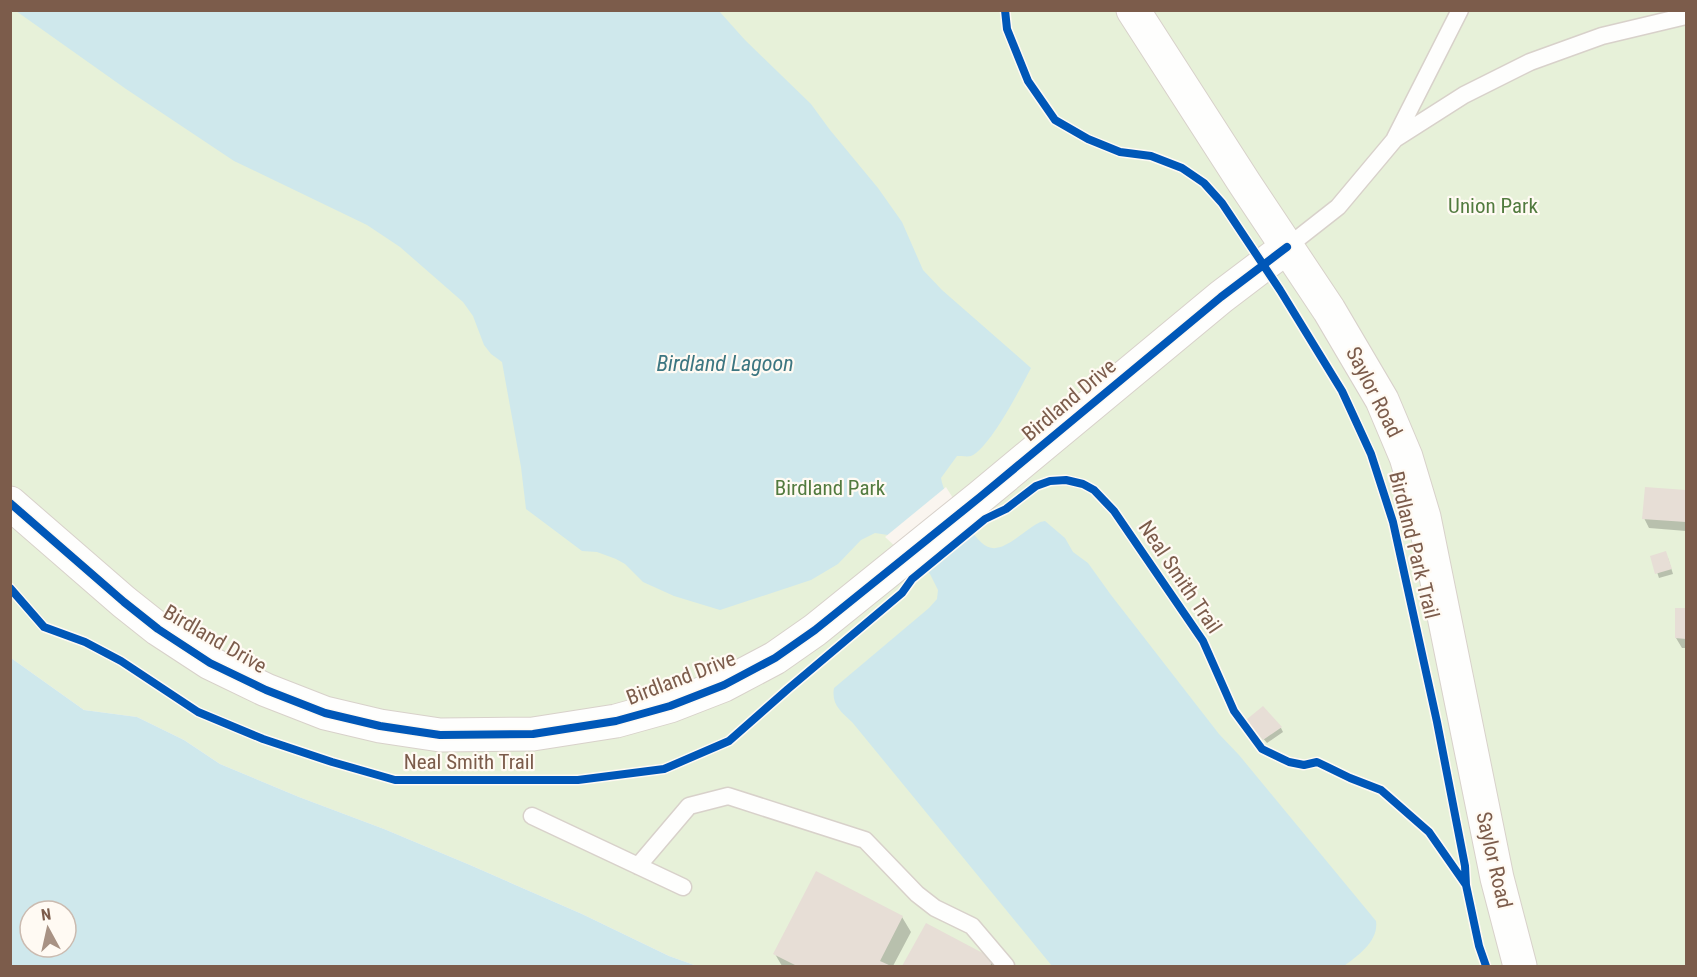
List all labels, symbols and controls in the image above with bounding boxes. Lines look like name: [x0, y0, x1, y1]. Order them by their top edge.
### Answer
park label: Union Park: [1448, 194, 1538, 218]
street label: Saylor Road: [1341, 343, 1407, 441]
water label: Birdland Lagoon: [656, 351, 794, 376]
street label: Birdland Drive: [1017, 354, 1121, 446]
street label: Birdland Park Trail: [1384, 469, 1444, 621]
park label: Birdland Park: [775, 476, 886, 500]
street label: Neal Smith Trail: [1134, 516, 1226, 638]
street label: Birdland Drive: [159, 600, 271, 678]
street label: Birdland Drive: [623, 646, 739, 710]
street label: Neal Smith Trail: [404, 750, 534, 774]
street label: Saylor Road: [1471, 809, 1517, 911]
north arrow: [18, 899, 78, 959]
text: N: [40, 905, 52, 925]

